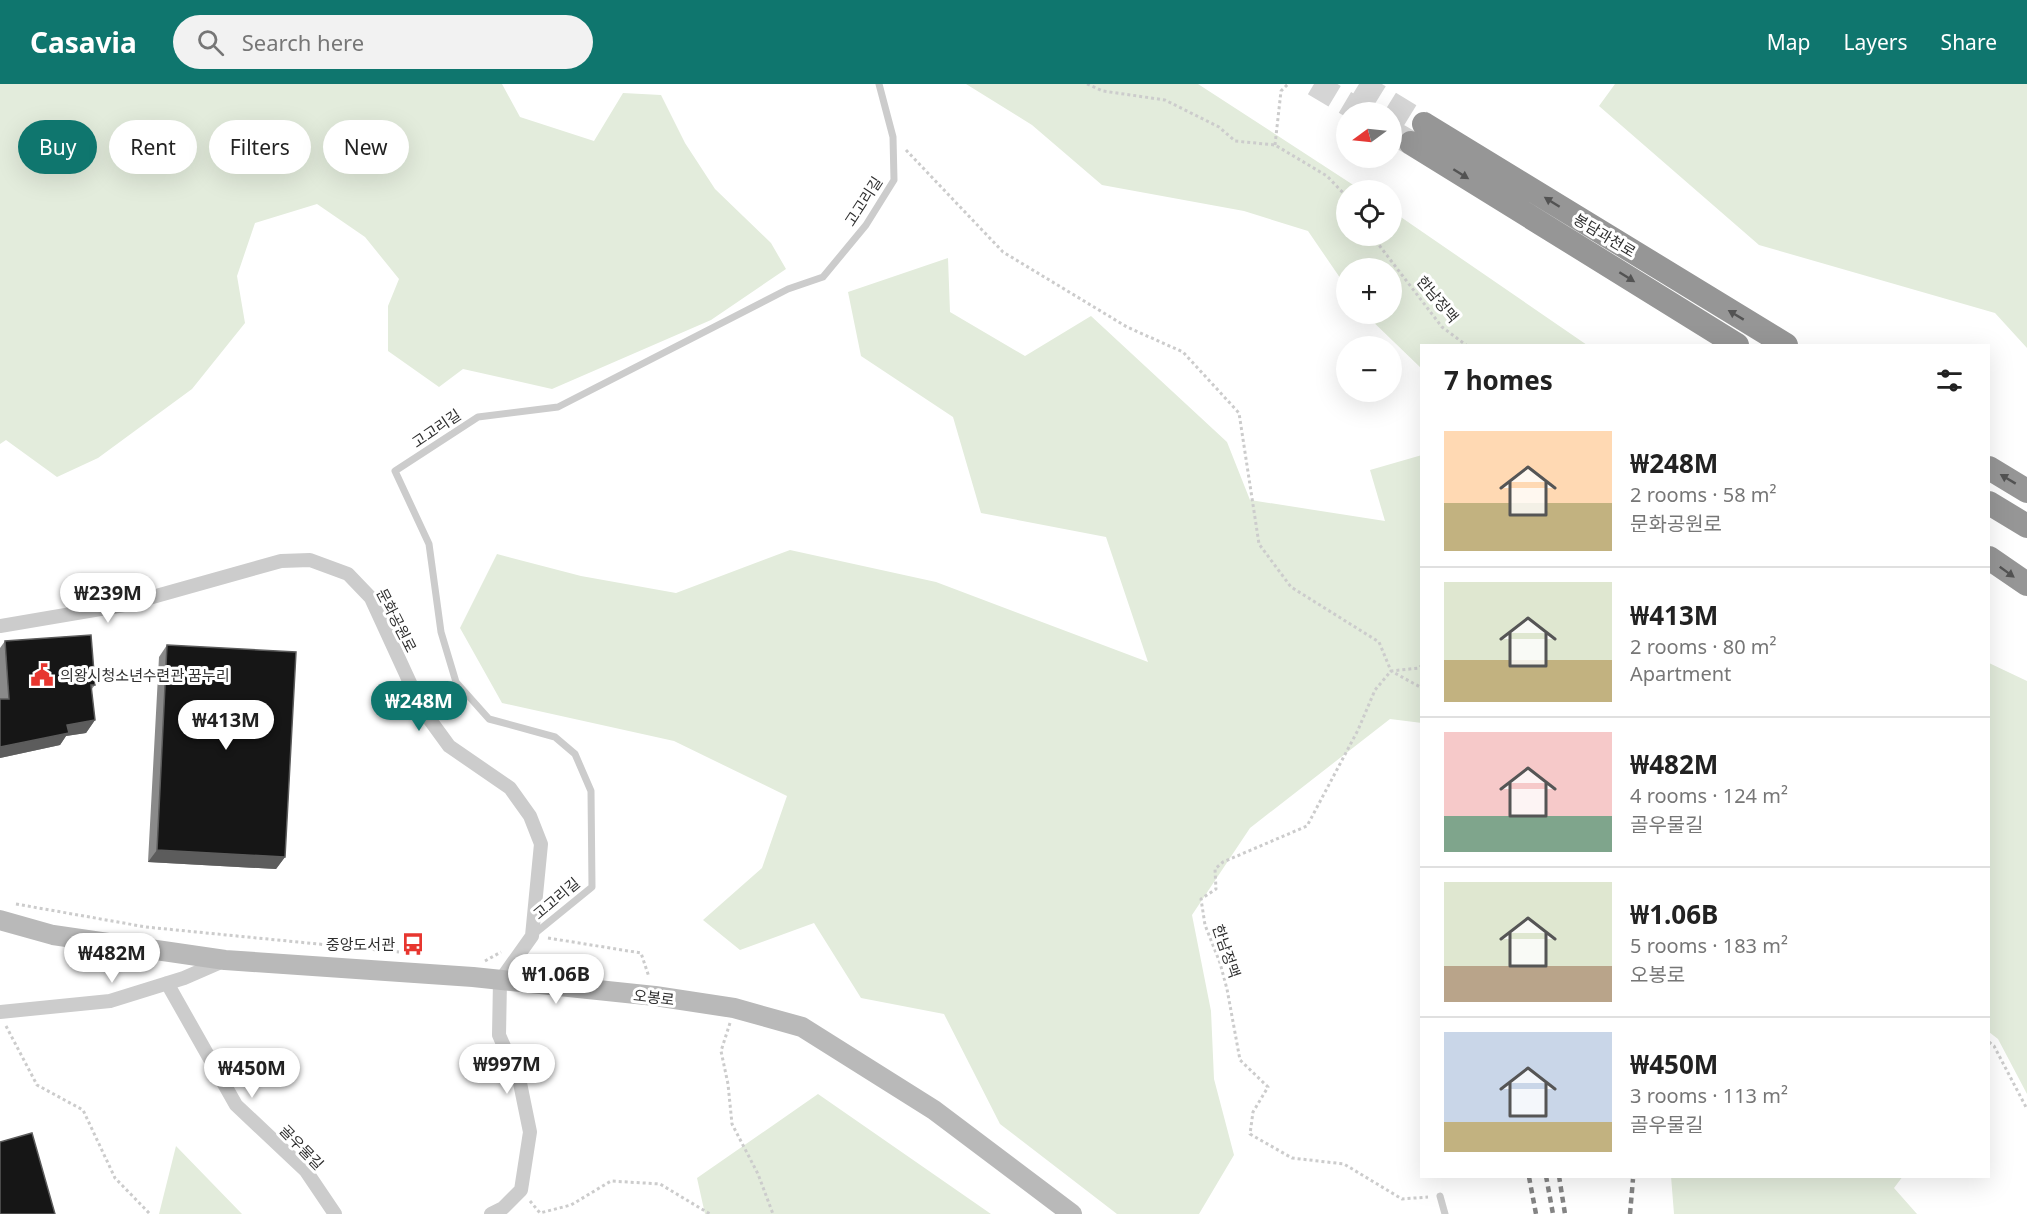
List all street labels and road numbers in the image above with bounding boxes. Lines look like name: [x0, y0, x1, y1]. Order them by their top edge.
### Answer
street label: 고고리길: [840, 172, 886, 230]
street label: 봉담과천로: [1570, 209, 1640, 261]
street label: 한남정맥: [1413, 271, 1463, 327]
street label: 고고리길: [408, 404, 464, 452]
street label: 문화공원로: [372, 585, 422, 655]
street label: 고고리길: [528, 873, 584, 923]
street label: 한남정맥: [1209, 922, 1245, 980]
street label: 오봉로: [632, 985, 676, 1009]
street label: 골우물길: [276, 1120, 328, 1174]

